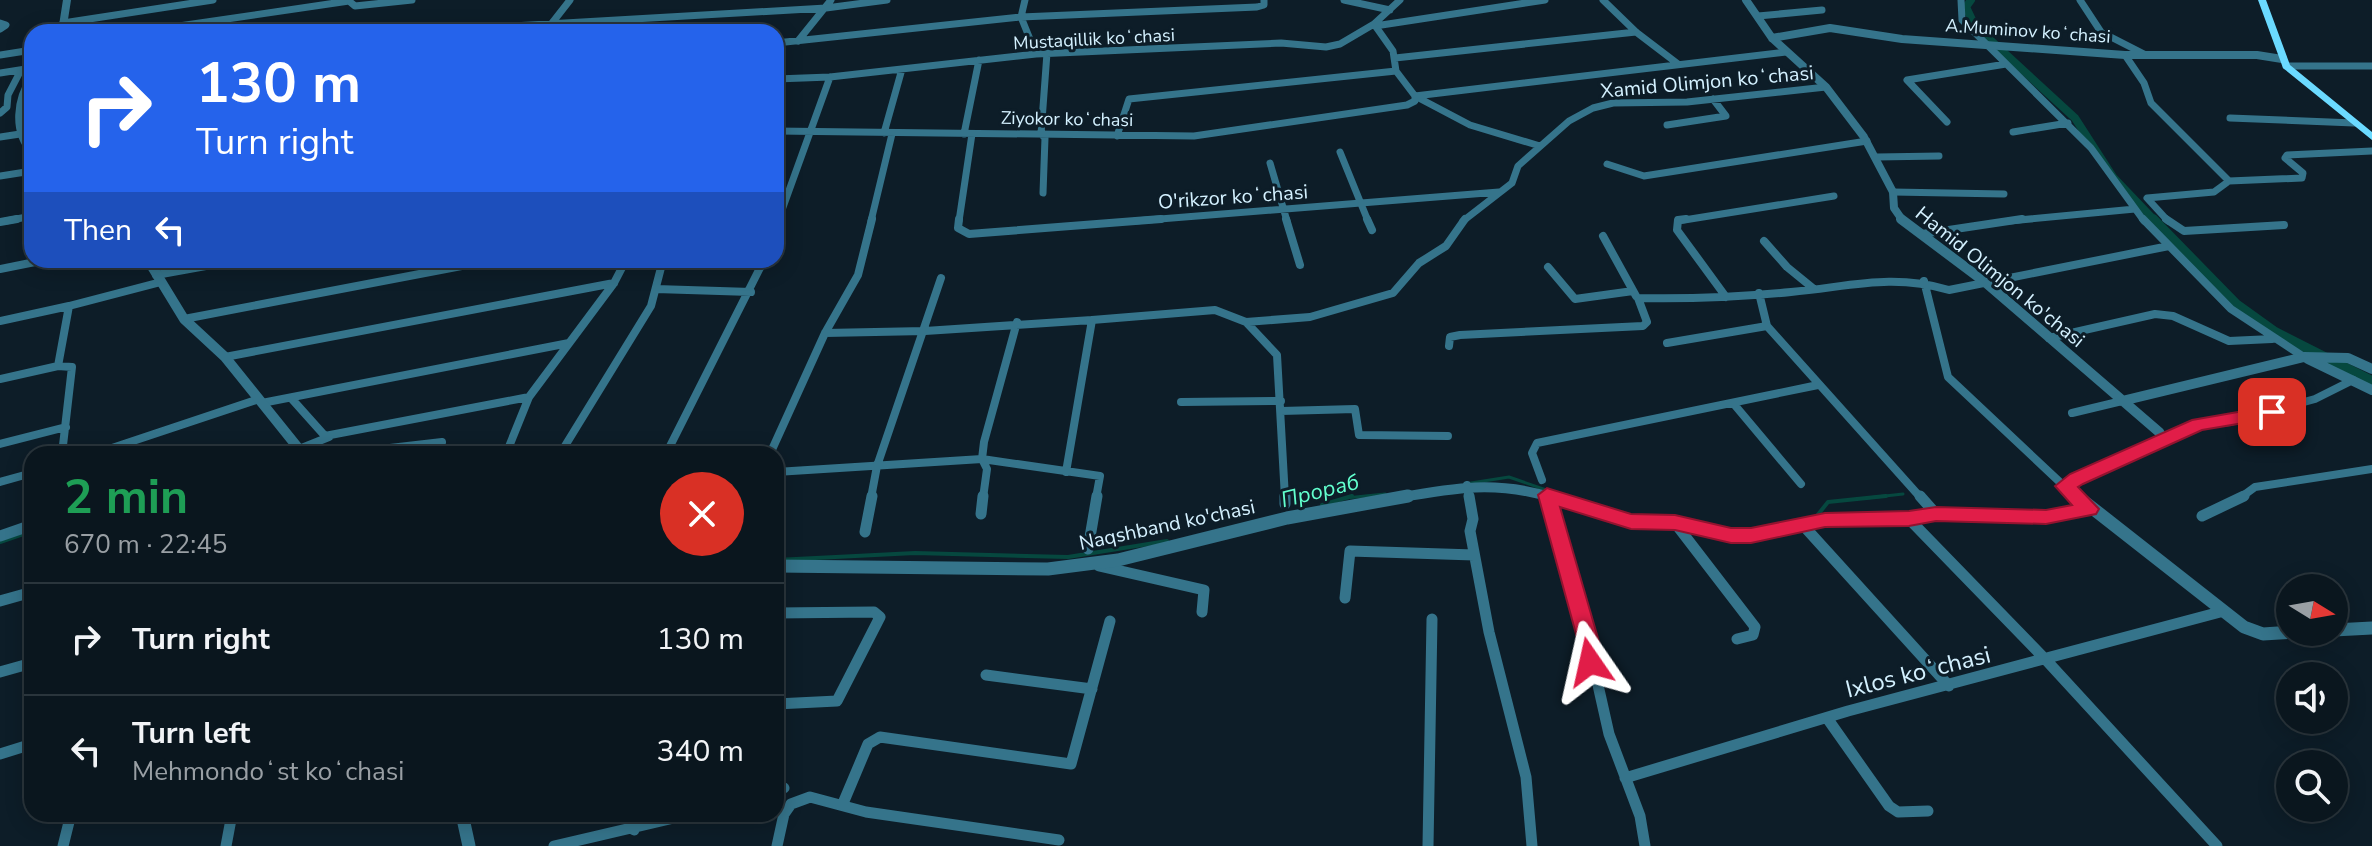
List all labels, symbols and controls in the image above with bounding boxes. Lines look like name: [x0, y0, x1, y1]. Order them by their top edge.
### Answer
street label: A.Muminov koʻchasi: [1945, 13, 2111, 49]
street label: Mustaqillik koʻchasi: [1013, 23, 1175, 55]
text: 130 m: [196, 45, 361, 122]
icon: right: [64, 56, 168, 160]
street label: Xamid Olimjon koʻchasi: [1599, 59, 1815, 105]
street label: Ziyokor koʻchasi: [1001, 106, 1133, 132]
text: Turn right: [196, 118, 353, 167]
street label: O'rikzor koʻchasi: [1157, 178, 1309, 216]
street label: Hamid Olimjon ko'chasi: [1910, 200, 2090, 354]
icon: left: [148, 208, 192, 252]
text: Then: [64, 210, 132, 251]
pin: [2238, 378, 2306, 446]
icon: arrive: [2250, 390, 2294, 434]
text: 2 min: [64, 464, 188, 530]
water label: Прораб: [1278, 467, 1362, 515]
button: close: [660, 472, 744, 556]
street label: Naqshband ko'chasi: [1077, 493, 1257, 557]
text: 670 m · 22:45: [64, 527, 227, 562]
north arrow: [2276, 574, 2348, 646]
map controls: [2276, 574, 2348, 822]
icon: right: [64, 617, 108, 661]
text: Turn right: [132, 619, 270, 660]
text: 130 m: [657, 619, 744, 660]
position arrow: [1548, 620, 1632, 704]
street label: Ixlos koʻchasi: [1842, 639, 1994, 705]
button: sound: [2276, 662, 2348, 734]
text: Turn left: [132, 713, 250, 754]
icon: left: [64, 729, 108, 773]
text: 340 m: [657, 731, 744, 772]
button: search: [2276, 750, 2348, 822]
text: Mehmondoʻst koʻchasi: [132, 754, 404, 789]

